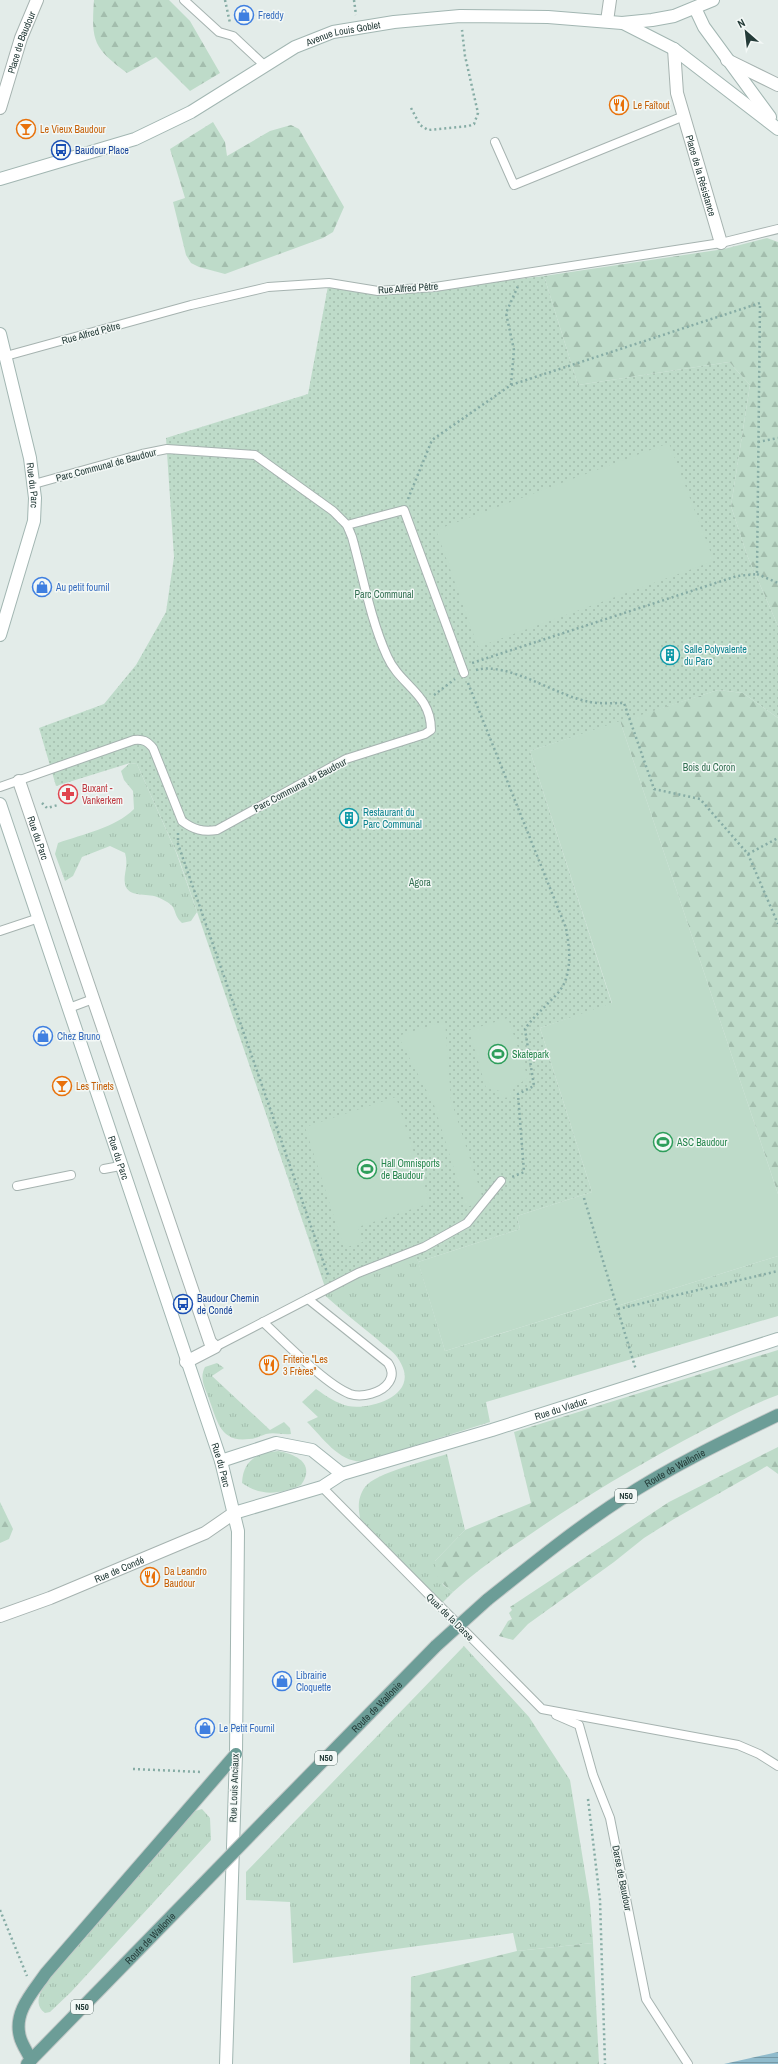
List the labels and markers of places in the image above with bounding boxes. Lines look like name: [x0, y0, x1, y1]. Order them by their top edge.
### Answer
shop icon: Freddy: [233, 4, 255, 26]
place label: Freddy: [258, 9, 284, 22]
restaurant icon: Le Faîtout: [608, 94, 630, 116]
place label: Le Faîtout: [633, 99, 670, 112]
bar icon: Le Vieux Baudour: [15, 118, 37, 140]
place label: Le Vieux Baudour: [40, 123, 106, 136]
bus stop icon: Baudour Place: [50, 139, 72, 161]
place label: Baudour Place: [75, 144, 129, 157]
shop icon: Au petit fournil: [31, 576, 53, 598]
place label: Au petit fournil: [55, 581, 110, 594]
place label: Salle Polyvalente du Parc: [684, 643, 747, 668]
building icon: Salle Polyvalente du Parc: [659, 644, 681, 666]
place label: Buxant - Vankerkem: [82, 782, 123, 807]
pharmacy icon: Buxant - Vankerkem: [57, 783, 79, 805]
place label: Restaurant du Parc Communal: [363, 806, 422, 831]
building icon: Restaurant du Parc Communal: [338, 807, 360, 829]
shop icon: Chez Bruno: [32, 1025, 54, 1047]
place label: Chez Bruno: [57, 1030, 101, 1043]
sports icon: Skatepark: [487, 1043, 509, 1065]
place label: Skatepark: [512, 1048, 550, 1061]
bar icon: Les Tinets: [51, 1075, 73, 1097]
place label: Les Tinets: [76, 1080, 114, 1093]
sports icon: ASC Baudour: [652, 1131, 674, 1153]
place label: ASC Baudour: [676, 1136, 727, 1149]
place label: Hall Omnisports de Baudour: [381, 1157, 440, 1182]
sports icon: Hall Omnisports de Baudour: [356, 1158, 378, 1180]
place label: Baudour Chemin de Condé: [197, 1292, 259, 1317]
bus stop icon: Baudour Chemin de Condé: [172, 1293, 194, 1315]
place label: Friterie "Les 3 Frères": [283, 1353, 328, 1378]
restaurant icon: Friterie "Les 3 Frères": [258, 1354, 280, 1376]
place label: Da Leandro Baudour: [164, 1565, 207, 1590]
restaurant icon: Da Leandro Baudour: [139, 1566, 161, 1588]
place label: Librairie Cloquette: [296, 1669, 332, 1694]
shop icon: Librairie Cloquette: [271, 1670, 293, 1692]
shop icon: Le Petit Fournil: [194, 1717, 216, 1739]
place label: Le Petit Fournil: [219, 1722, 275, 1735]

